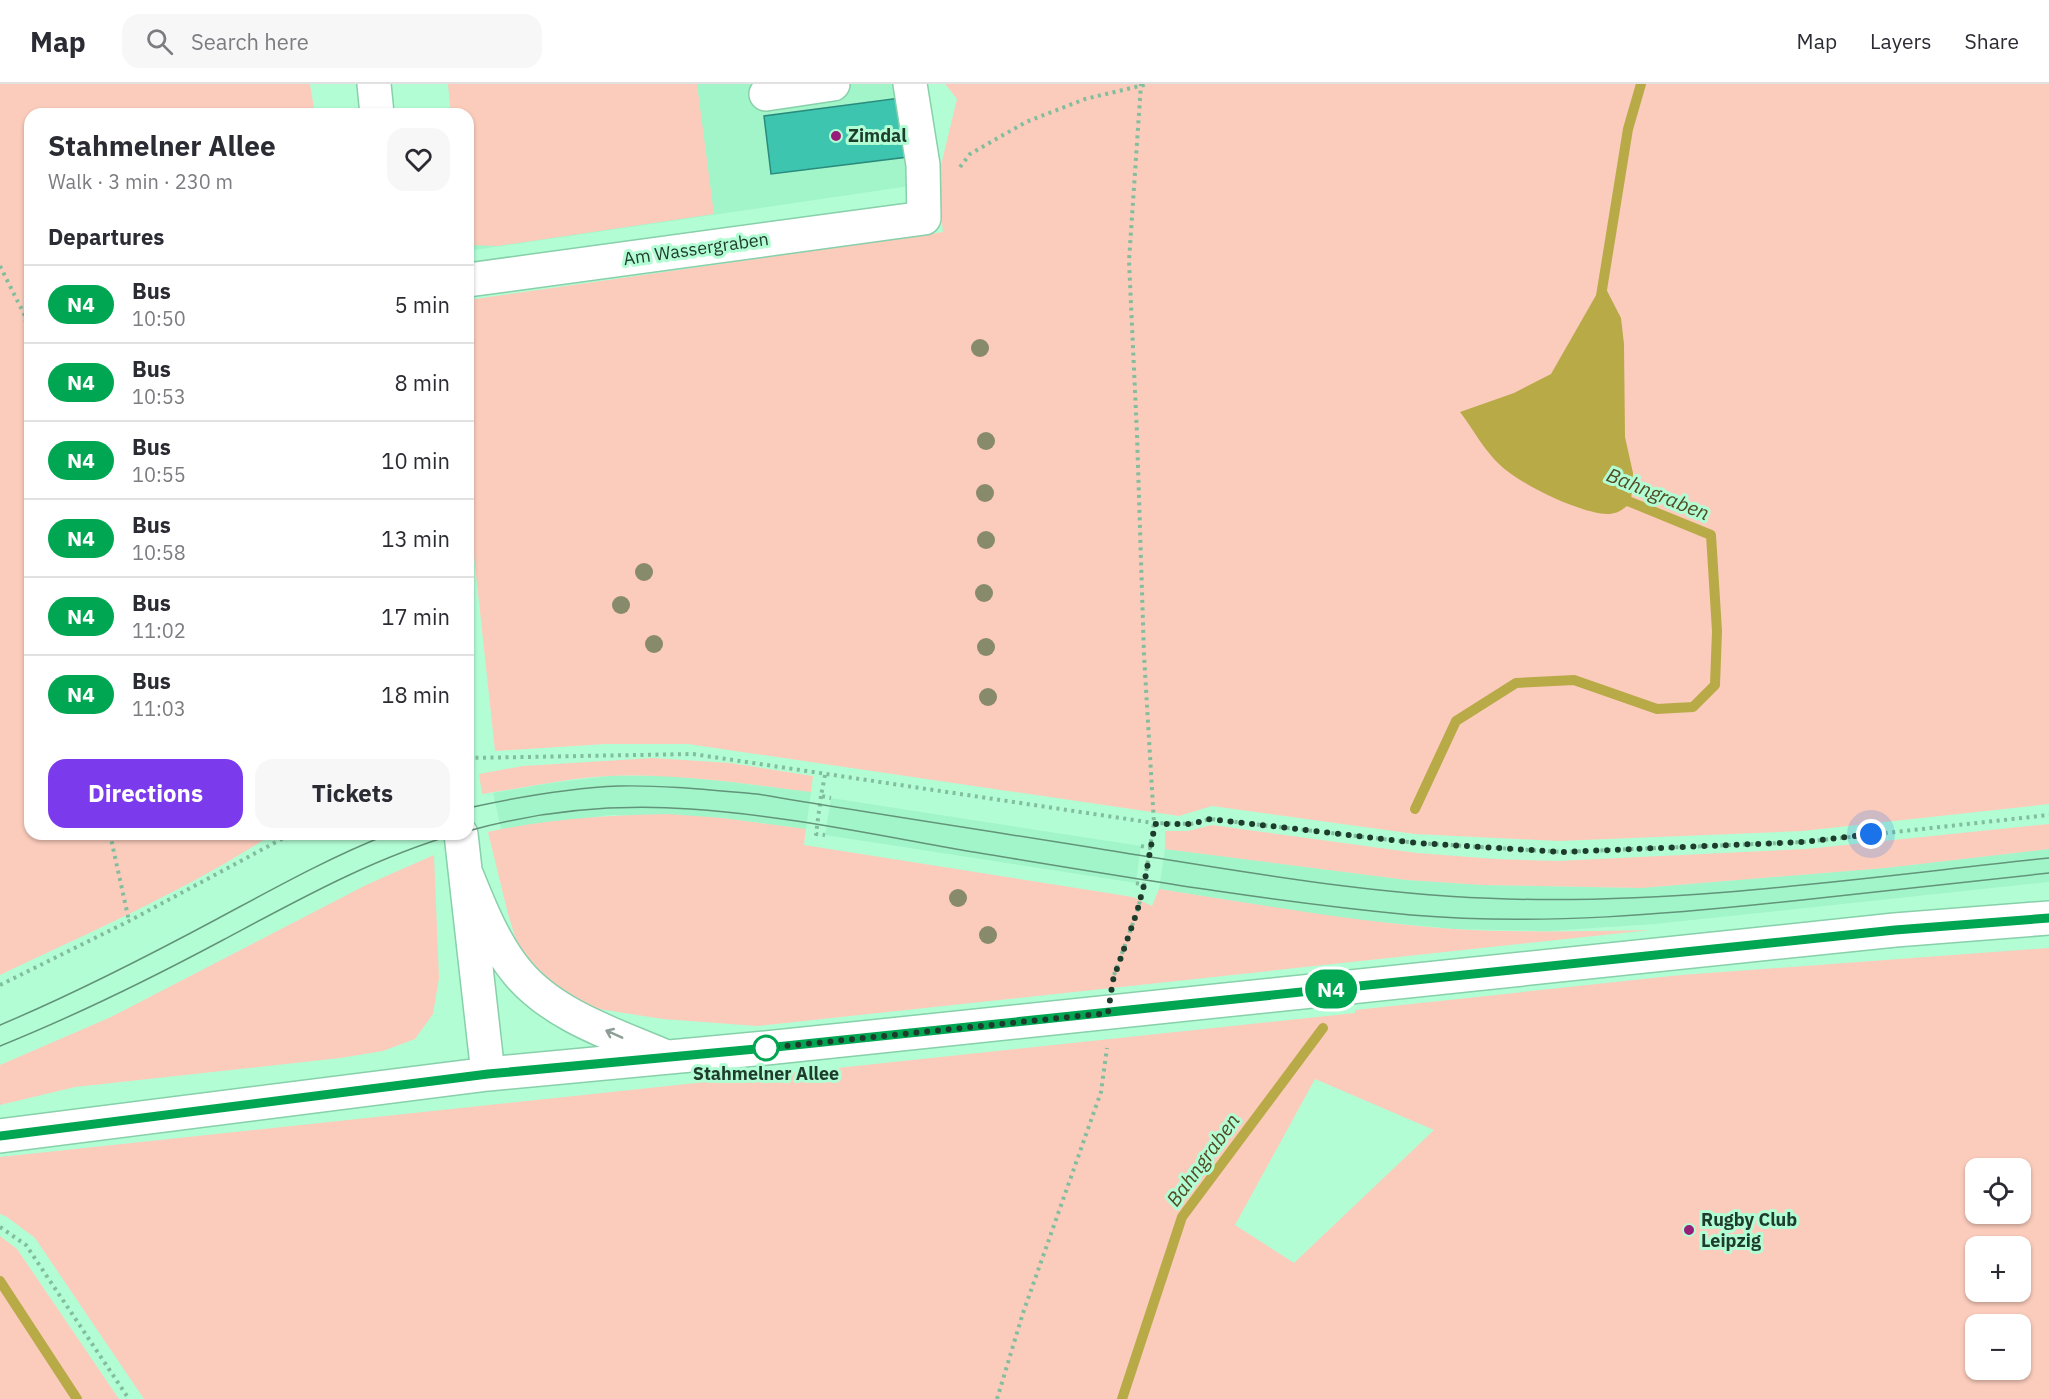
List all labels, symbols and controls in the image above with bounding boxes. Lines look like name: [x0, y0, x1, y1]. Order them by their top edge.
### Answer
search box: [122, 14, 542, 68]
text: Map: [30, 23, 86, 60]
icon: search: [143, 25, 176, 58]
text: Search here: [191, 27, 309, 56]
text: Map: [1797, 27, 1837, 55]
text: Layers: [1870, 27, 1932, 55]
text: Share: [1965, 27, 2019, 55]
place label: Zimdal: [848, 124, 907, 147]
text: Stahmelner Allee: [48, 127, 276, 164]
button: heart: [387, 128, 450, 191]
marker: Zimdal: [829, 129, 843, 143]
text: Walk · 3 min · 230 m: [48, 168, 233, 195]
text: Departures: [48, 222, 164, 251]
street label: Am Wassergraben: [622, 227, 770, 270]
text: Bus: [132, 276, 171, 305]
text: N4: [67, 290, 95, 318]
text: 5 min: [394, 290, 450, 319]
text: 10:50: [132, 305, 186, 332]
text: Bus: [132, 354, 171, 383]
text: N4: [67, 368, 95, 396]
text: 8 min: [394, 368, 450, 397]
text: 10:53: [132, 383, 186, 410]
text: Bus: [132, 432, 171, 461]
text: N4: [67, 446, 95, 474]
text: 10 min: [381, 446, 450, 475]
text: 10:55: [132, 461, 186, 488]
water label: Bahngraben: [1603, 461, 1714, 526]
text: Bus: [132, 510, 171, 539]
text: N4: [67, 524, 95, 552]
text: 13 min: [381, 524, 450, 553]
text: 10:58: [132, 539, 186, 566]
text: Bus: [132, 588, 171, 617]
text: N4: [67, 602, 95, 630]
text: 17 min: [381, 602, 450, 631]
text: 11:02: [132, 617, 186, 644]
text: Bus: [132, 666, 171, 695]
text: N4: [67, 680, 95, 708]
text: 18 min: [381, 680, 450, 709]
text: 11:03: [132, 695, 186, 722]
button: Directions: [48, 759, 243, 828]
button: Tickets: [255, 759, 450, 828]
your location: [1856, 819, 1886, 849]
line badge: N4: [1304, 970, 1358, 1008]
text: N4: [1317, 975, 1345, 1003]
one-way arrow: [605, 1028, 624, 1039]
marker: Stahmelner Allee: [753, 1035, 779, 1061]
place label: Stahmelner Allee: [693, 1062, 839, 1085]
water label: Bahngraben: [1160, 1108, 1245, 1212]
map controls: [1965, 1158, 2031, 1380]
button: locate: [1965, 1158, 2031, 1224]
place label: Rugby Club Leipzig: [1701, 1208, 1797, 1252]
marker: Rugby Club Leipzig: [1682, 1223, 1696, 1237]
button: +: [1965, 1236, 2031, 1302]
button: −: [1965, 1314, 2031, 1380]

